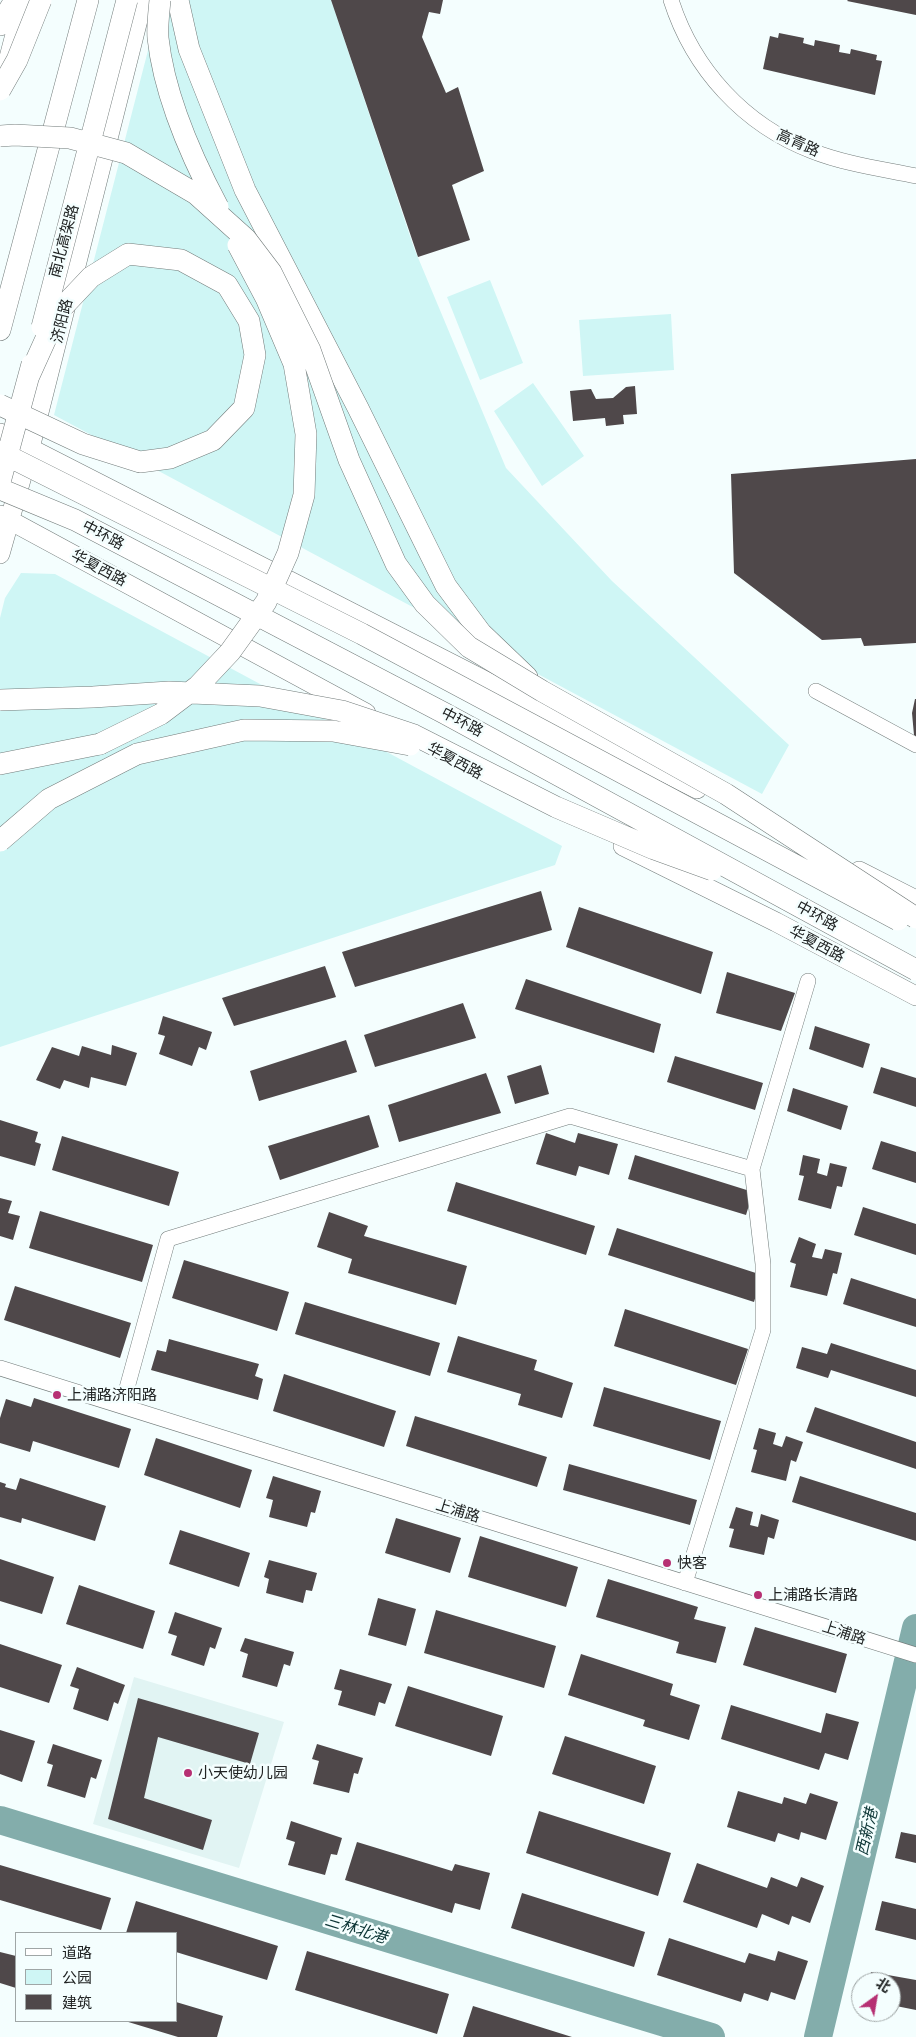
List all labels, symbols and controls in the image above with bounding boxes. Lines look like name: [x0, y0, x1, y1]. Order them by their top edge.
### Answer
street label: 高青路: [774, 126, 822, 160]
street label: 南北高架路: [46, 202, 82, 280]
street label: 济阳路: [48, 297, 76, 345]
street label: 中环路: [79, 516, 127, 554]
street label: 华夏西路: [68, 546, 130, 590]
street label: 中环路: [438, 703, 486, 741]
street label: 华夏西路: [424, 739, 486, 783]
street label: 中环路: [793, 897, 841, 935]
street label: 华夏西路: [786, 922, 848, 966]
place label: 上浦路济阳路: [67, 1386, 157, 1404]
marker: 上浦路济阳路: [51, 1389, 63, 1401]
street label: 上浦路: [434, 1496, 482, 1526]
place label: 快客: [677, 1554, 707, 1572]
marker: 快客: [661, 1557, 673, 1569]
place label: 上浦路长清路: [768, 1586, 858, 1604]
marker: 上浦路长清路: [752, 1589, 764, 1601]
street label: 上浦路: [820, 1617, 868, 1649]
place label: 小天使幼儿园: [198, 1764, 288, 1782]
marker: 小天使幼儿园: [182, 1767, 194, 1779]
water label: 西新港: [852, 1806, 882, 1858]
water label: 三林北港: [323, 1910, 389, 1948]
legend: [15, 1932, 178, 2022]
text: 道路: [62, 1943, 92, 1961]
text: 公园: [62, 1968, 92, 1986]
north arrow: [851, 1972, 901, 2022]
text: 北: [873, 1974, 894, 1996]
text: 建筑: [62, 1993, 92, 2011]

